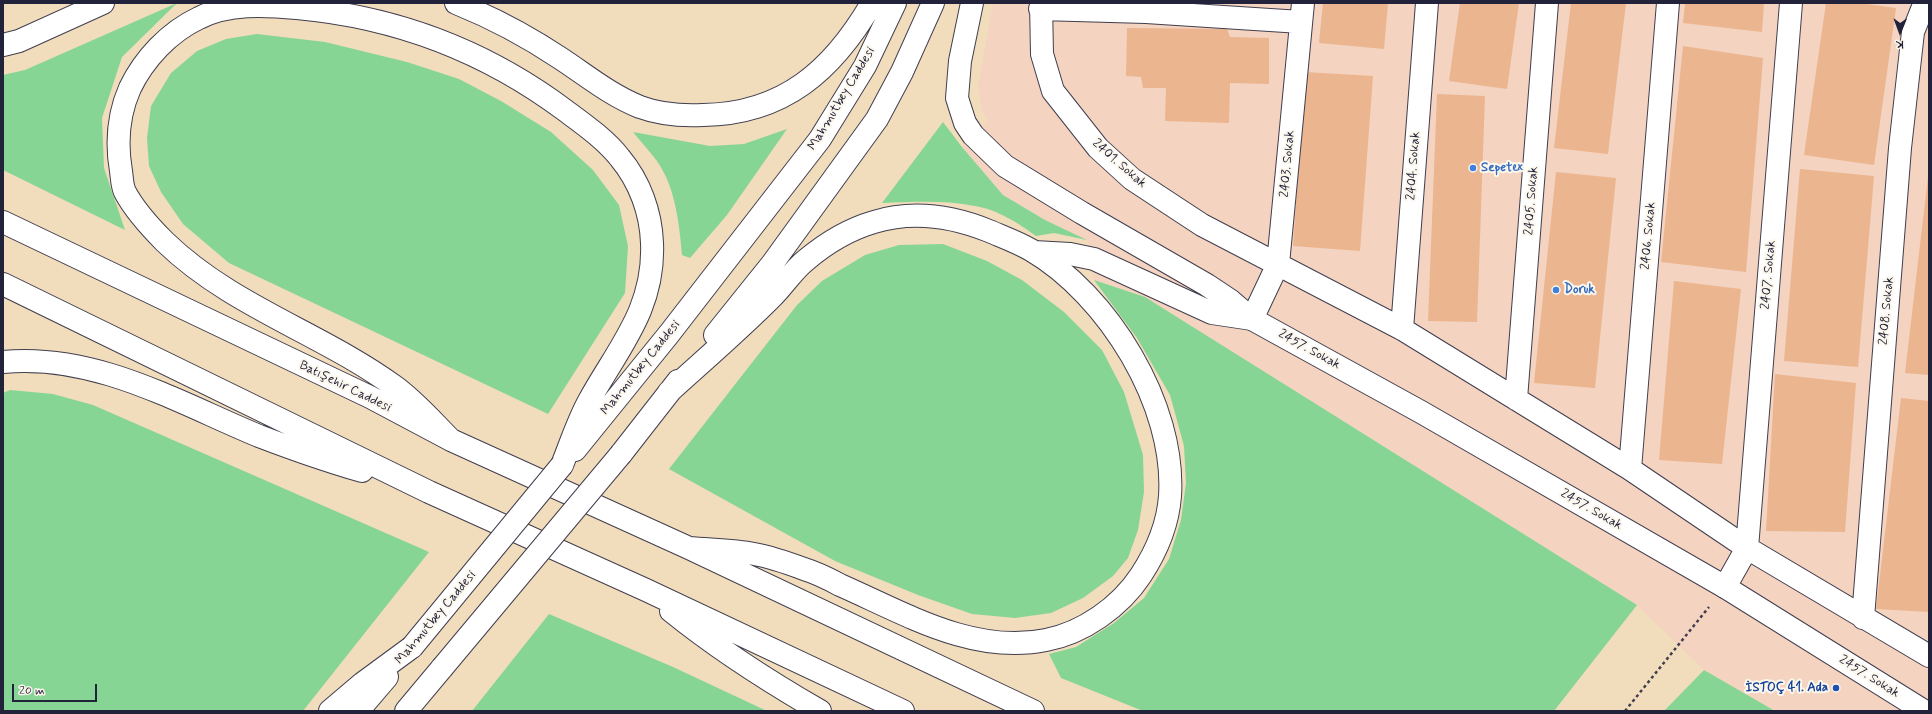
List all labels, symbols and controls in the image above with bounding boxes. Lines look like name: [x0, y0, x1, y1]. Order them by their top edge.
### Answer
north arrow: [1880, 12, 1920, 52]
text: K: [1896, 37, 1904, 51]
street label: Mahmutbey Caddesi: [805, 45, 879, 153]
street label: 2403. Sokak: [1277, 130, 1299, 198]
street label: 2404. Sokak: [1404, 131, 1424, 201]
street label: 2401. Sokak: [1089, 136, 1149, 192]
place label: Sepetex: [1481, 160, 1523, 176]
marker: Sepetex: [1468, 163, 1478, 173]
street label: 2405. Sokak: [1522, 166, 1542, 236]
street label: 2406. Sokak: [1638, 202, 1660, 270]
street label: 2407. Sokak: [1758, 240, 1780, 310]
street label: 2408. Sokak: [1876, 276, 1898, 346]
place label: Doruk: [1564, 282, 1595, 298]
marker: Doruk: [1551, 285, 1561, 295]
street label: Mahmutbey Caddesi: [598, 317, 684, 419]
street label: 2457. Sokak: [1275, 327, 1343, 373]
street label: Batışehir Caddesi: [296, 358, 394, 416]
street label: 2457. Sokak: [1557, 486, 1625, 534]
street label: Mahmutbey Caddesi: [392, 568, 480, 668]
street label: 2457. Sokak: [1836, 652, 1902, 702]
scale bar: [14, 676, 99, 702]
place label: İSTOÇ 41. Ada: [1746, 680, 1828, 696]
text: 20 m: [19, 683, 45, 699]
marker: İSTOÇ 41. Ada: [1831, 683, 1841, 693]

